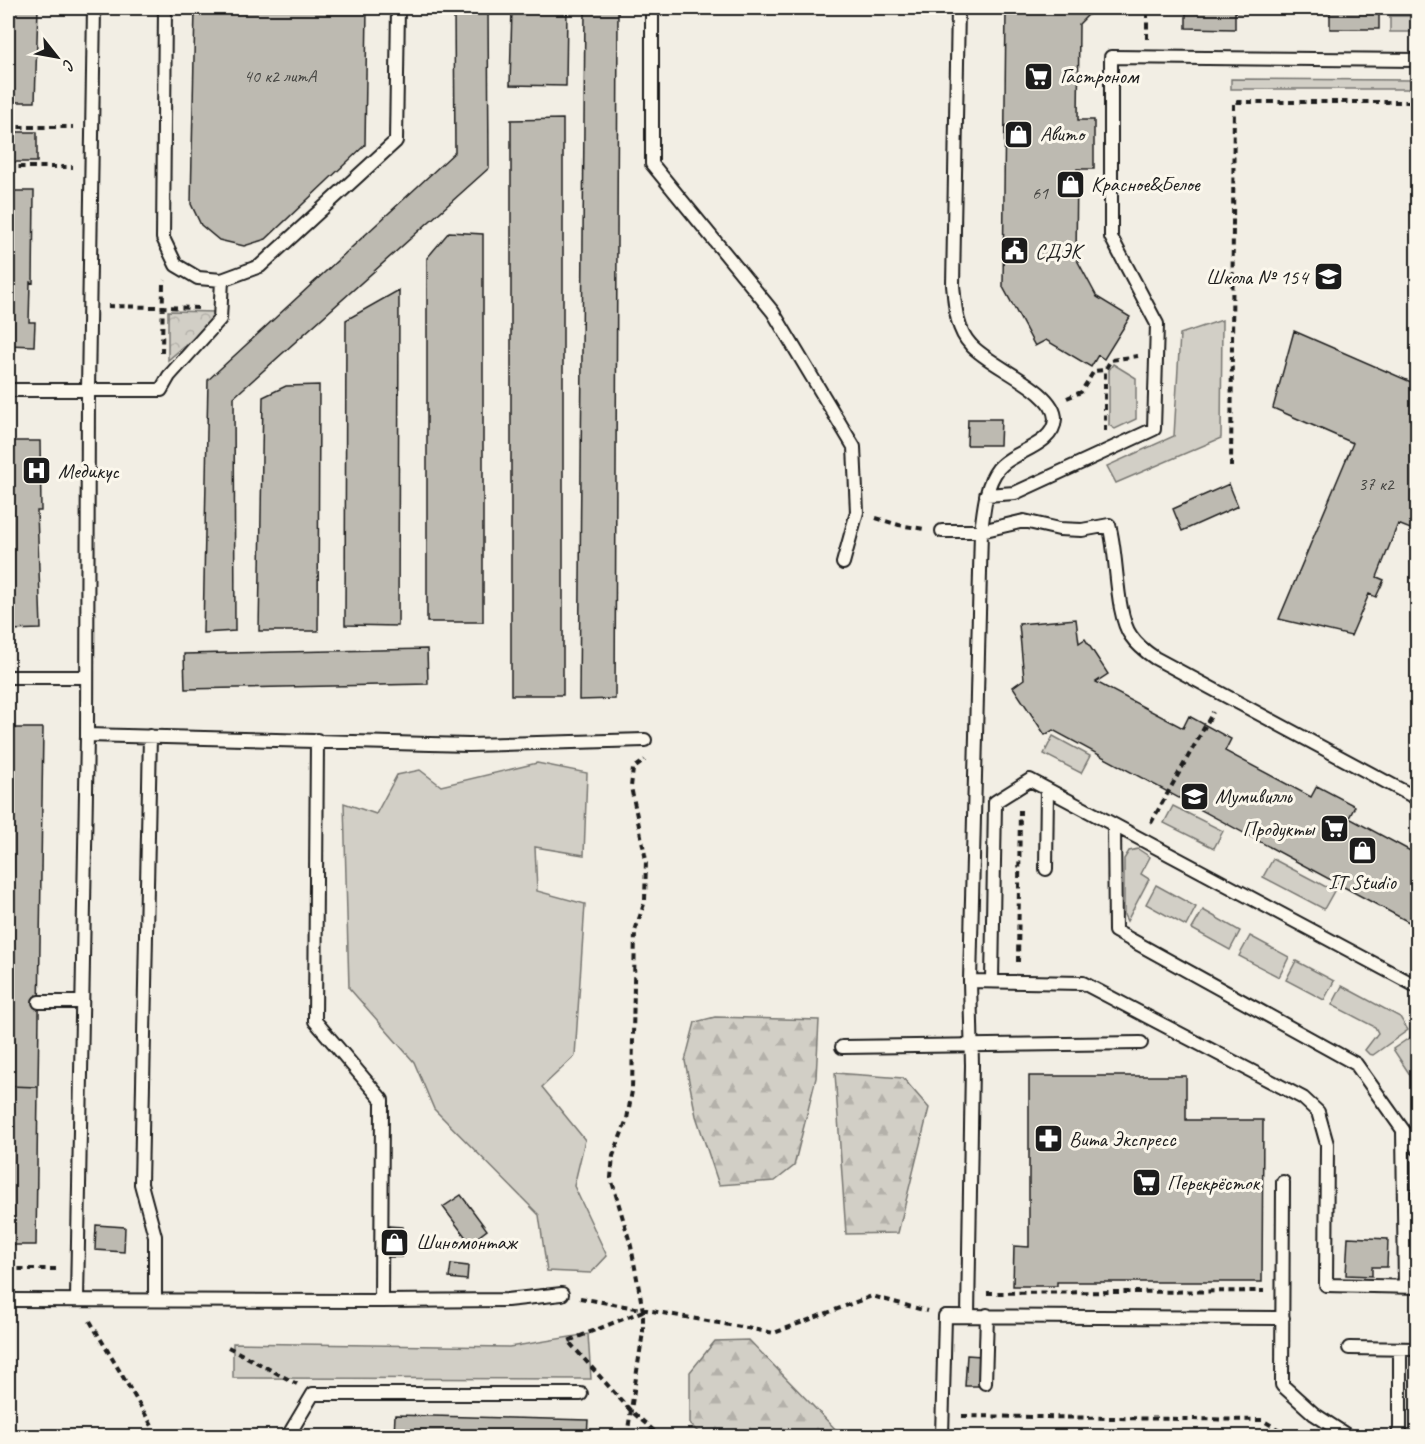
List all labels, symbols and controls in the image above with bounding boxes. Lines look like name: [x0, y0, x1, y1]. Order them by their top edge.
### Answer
north arrow: [27, 27, 87, 87]
text: С: [57, 56, 80, 75]
supermarket icon: Гастроном: [1023, 60, 1055, 92]
place label: Гастроном: [1060, 63, 1140, 89]
house number: 40 к2 литА: [244, 65, 317, 87]
shop icon: Авито: [1003, 118, 1035, 150]
place label: Авито: [1040, 121, 1087, 147]
shop icon: Красное&Белое: [1054, 168, 1086, 200]
place label: Красное&Белое: [1091, 171, 1201, 197]
house number: 61: [1032, 182, 1049, 204]
public building icon: СДЭК: [998, 235, 1030, 267]
place label: СДЭК: [1035, 238, 1085, 264]
school or university icon: Школа № 154: [1313, 261, 1345, 293]
place label: Школа № 154: [1206, 264, 1311, 290]
hospital icon: Медикус: [21, 455, 53, 487]
place label: Медикус: [58, 458, 120, 484]
house number: 37 к2: [1358, 473, 1396, 495]
school or university icon: Мумивилль: [1178, 780, 1210, 812]
place label: Мумивилль: [1215, 783, 1293, 809]
supermarket icon: Продукты: [1319, 813, 1351, 845]
place label: Продукты: [1243, 816, 1316, 842]
shop icon: IT Studio: [1346, 835, 1378, 867]
place label: IT Studio: [1328, 869, 1397, 895]
pharmacy icon: Вита Экспресс: [1032, 1123, 1064, 1155]
place label: Вита Экспресс: [1069, 1126, 1177, 1152]
supermarket icon: Перекрёсток: [1130, 1167, 1162, 1199]
place label: Перекрёсток: [1167, 1170, 1260, 1196]
shop icon: Шиномонтаж: [379, 1226, 411, 1258]
place label: Шиномонтаж: [416, 1229, 519, 1255]

